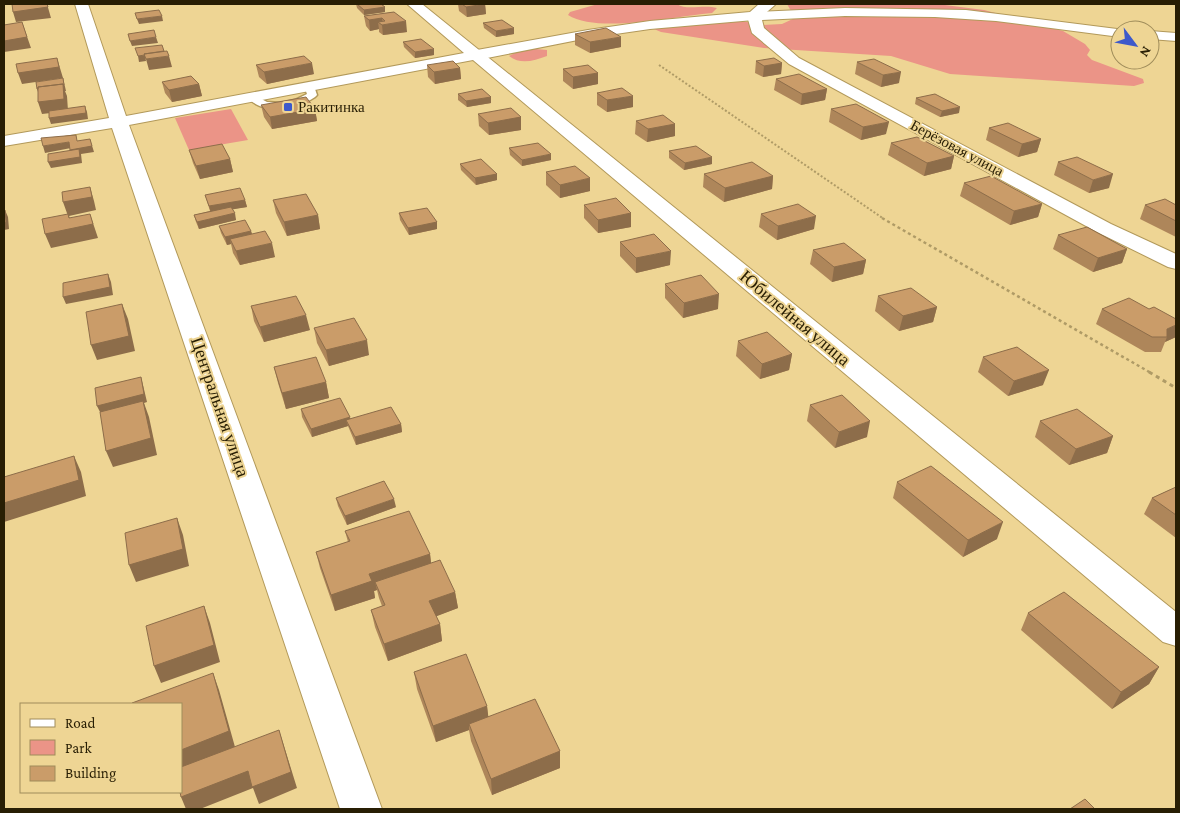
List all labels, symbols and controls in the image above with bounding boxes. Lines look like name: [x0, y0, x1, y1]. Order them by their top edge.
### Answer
north arrow: [1110, 20, 1160, 70]
text: N: [1136, 44, 1155, 61]
place label: Ракитинка: [298, 99, 365, 115]
marker: Ракитинка: [282, 101, 294, 113]
street label: Берёзовая улица: [908, 117, 1007, 179]
street label: Юбилейная улица: [736, 266, 854, 370]
street label: Центральная улица: [187, 334, 253, 480]
legend: [20, 703, 182, 793]
text: Road: [65, 715, 96, 731]
text: Park: [65, 740, 92, 756]
text: Building: [65, 765, 116, 782]

